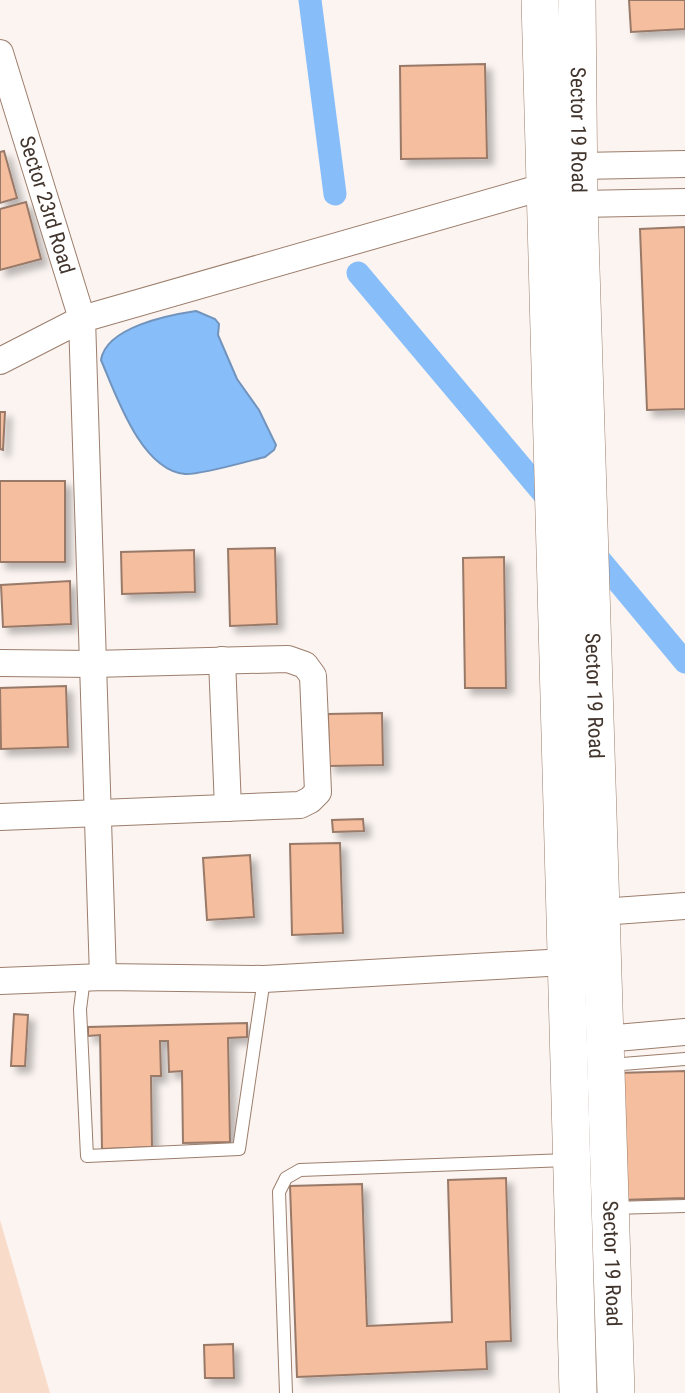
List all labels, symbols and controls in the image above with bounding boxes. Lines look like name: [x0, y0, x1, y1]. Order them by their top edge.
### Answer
street label: Sector 19 Road: [566, 67, 591, 193]
street label: Sector 23rd Road: [14, 133, 79, 277]
street label: Sector 19 Road: [580, 632, 608, 759]
street label: Sector 19 Road: [598, 1200, 626, 1327]

